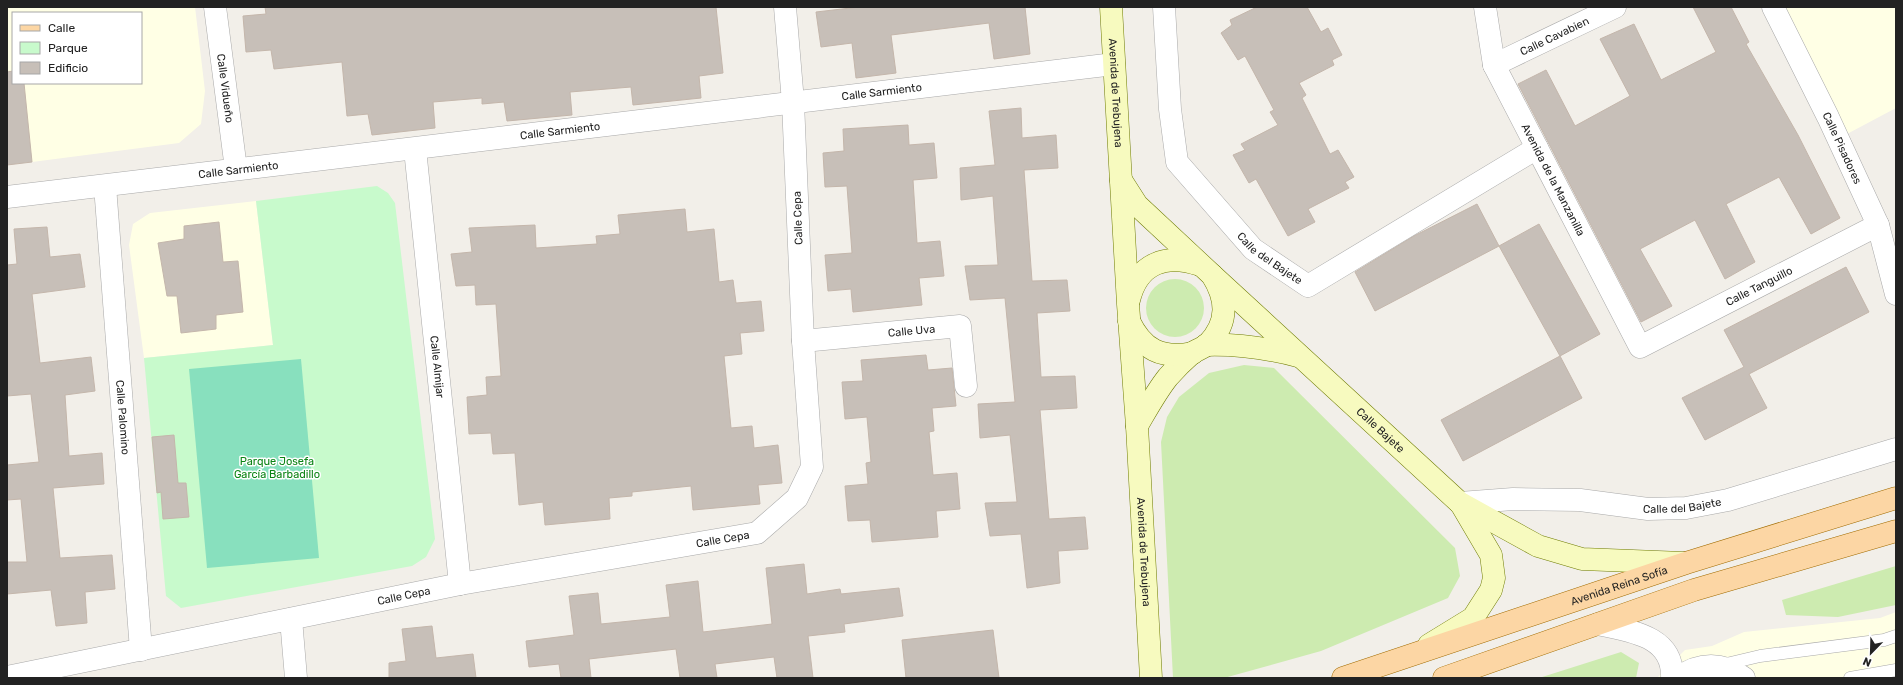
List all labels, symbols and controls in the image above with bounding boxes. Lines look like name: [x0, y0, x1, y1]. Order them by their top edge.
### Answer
legend: [12, 12, 142, 84]
street label: Calle Cavabien: [1518, 14, 1591, 58]
text: Calle: [48, 21, 75, 35]
street label: Avenida de Trebujena: [1106, 38, 1126, 148]
text: Parque: [48, 41, 88, 55]
street label: Calle Vidueño: [215, 53, 236, 124]
text: Edificio: [48, 61, 88, 75]
street label: Calle Sarmiento: [841, 80, 922, 103]
street label: Calle Pisadores: [1820, 110, 1865, 186]
street label: Calle Sarmiento: [519, 119, 601, 142]
street label: Avenida de la Manzanilla: [1519, 122, 1588, 238]
street label: Calle Sarmiento: [198, 158, 279, 181]
street label: Calle Cepa: [791, 191, 805, 245]
street label: Calle del Bajete: [1235, 229, 1305, 287]
street label: Calle Tanguillo: [1724, 264, 1795, 308]
street label: Calle Uva: [887, 322, 936, 339]
street label: Calle Almijar: [428, 335, 447, 400]
street label: Calle Palomino: [114, 379, 132, 455]
street label: Calle Bajete: [1354, 405, 1407, 455]
park label: Parque Josefa García Barbadillo: [234, 455, 320, 481]
street label: Calle del Bajete: [1642, 495, 1722, 516]
street label: Avenida de Trebujena: [1134, 497, 1154, 607]
street label: Calle Cepa: [695, 528, 750, 550]
street label: Avenida Reina Sofía: [1569, 563, 1669, 608]
street label: Calle Cepa: [376, 584, 431, 607]
north arrow: [1851, 633, 1891, 673]
text: N: [1861, 654, 1873, 669]

